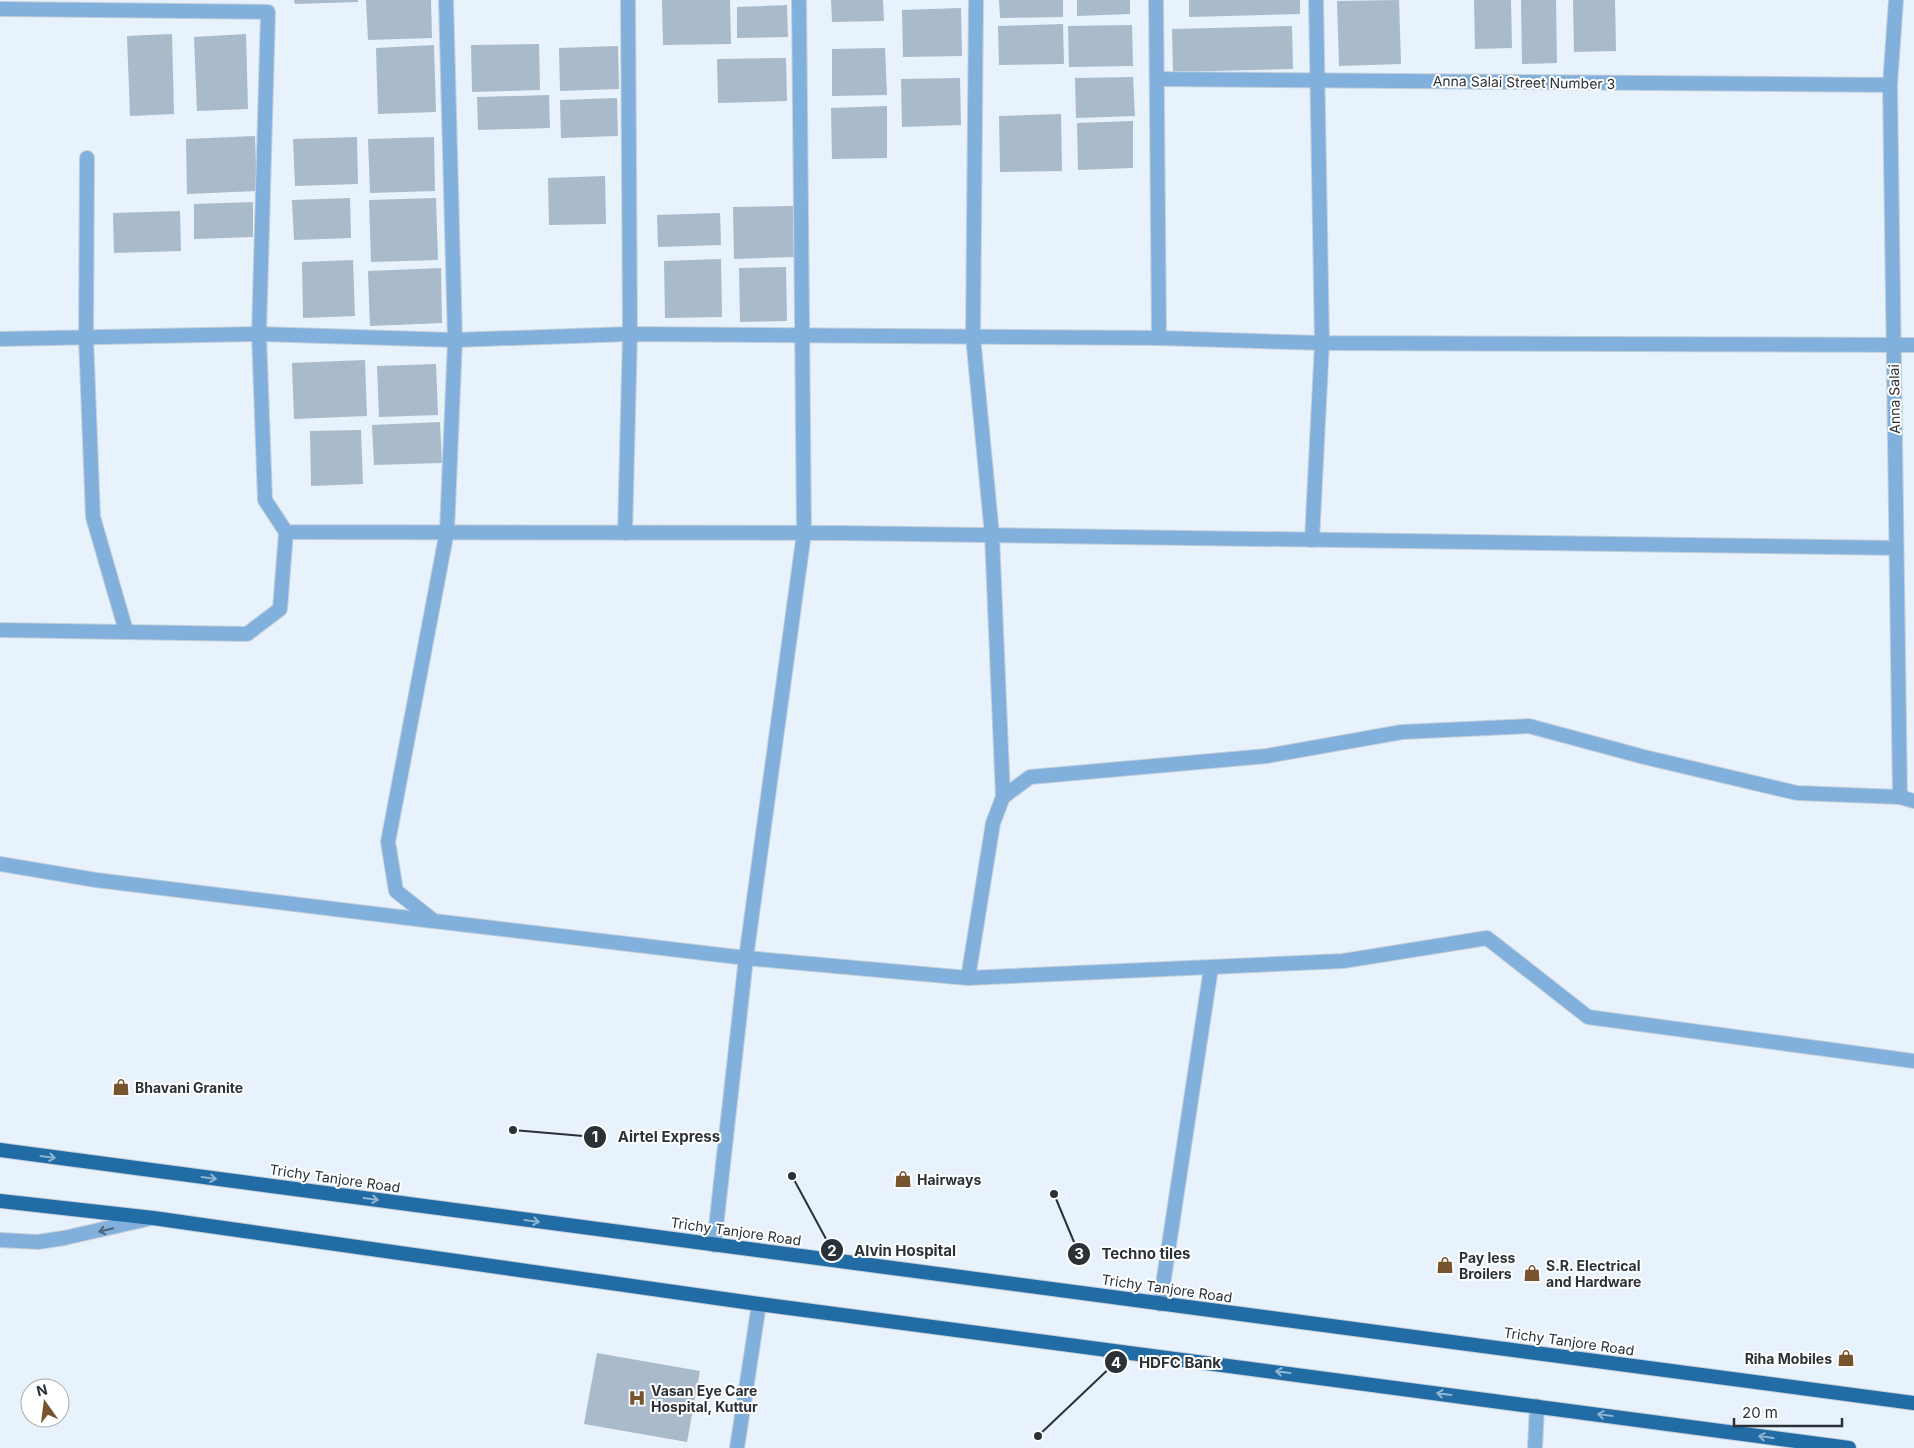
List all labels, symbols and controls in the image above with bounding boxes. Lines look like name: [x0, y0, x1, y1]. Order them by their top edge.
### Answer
street label: Anna Salai Street Number 3: [1433, 72, 1615, 92]
street label: Anna Salai: [1885, 364, 1903, 434]
shop icon: Bhavani Granite: [111, 1077, 131, 1097]
place label: Bhavani Granite: [135, 1079, 243, 1096]
callout: Airtel Express: [583, 1122, 730, 1152]
text: 1: [592, 1127, 598, 1146]
text: Airtel Express: [618, 1127, 720, 1146]
one-way arrow: [40, 1152, 56, 1162]
street label: Trichy Tanjore Road: [269, 1160, 401, 1196]
shop icon: Hairways: [893, 1169, 913, 1189]
place label: Hairways: [917, 1171, 981, 1188]
one-way arrow: [201, 1173, 217, 1183]
one-way arrow: [362, 1194, 378, 1204]
street label: Trichy Tanjore Road: [670, 1213, 802, 1249]
one-way arrow: [523, 1216, 539, 1226]
one-way arrow: [98, 1226, 114, 1235]
callout: Alvin Hospital: [819, 1235, 966, 1265]
callout: Techno tiles: [1066, 1239, 1200, 1269]
text: 2: [827, 1241, 837, 1260]
text: Alvin Hospital: [854, 1241, 956, 1260]
text: 3: [1074, 1244, 1084, 1263]
text: Techno tiles: [1102, 1244, 1191, 1263]
place label: Pay less Broilers: [1459, 1249, 1516, 1282]
shop icon: Pay less Broilers: [1435, 1255, 1455, 1275]
place label: S.R. Electrical and Hardware: [1546, 1257, 1641, 1290]
shop icon: S.R. Electrical and Hardware: [1522, 1263, 1542, 1283]
street label: Trichy Tanjore Road: [1101, 1270, 1233, 1306]
street label: Trichy Tanjore Road: [1503, 1323, 1635, 1359]
callout: HDFC Bank: [1104, 1347, 1231, 1377]
shop icon: Riha Mobiles: [1836, 1348, 1856, 1368]
place label: Riha Mobiles: [1745, 1350, 1832, 1367]
text: 4: [1111, 1353, 1121, 1372]
text: HDFC Bank: [1139, 1353, 1221, 1372]
one-way arrow: [1275, 1367, 1291, 1377]
north arrow: [20, 1378, 70, 1428]
text: N: [35, 1380, 49, 1399]
place label: Vasan Eye Care Hospital, Kuttur: [651, 1382, 758, 1415]
hospital icon: Vasan Eye Care Hospital, Kuttur: [627, 1388, 647, 1408]
one-way arrow: [1436, 1388, 1452, 1398]
scale bar: [1734, 1396, 1842, 1428]
text: 20 m: [1742, 1403, 1778, 1422]
one-way arrow: [1597, 1410, 1613, 1420]
one-way arrow: [1758, 1432, 1774, 1442]

